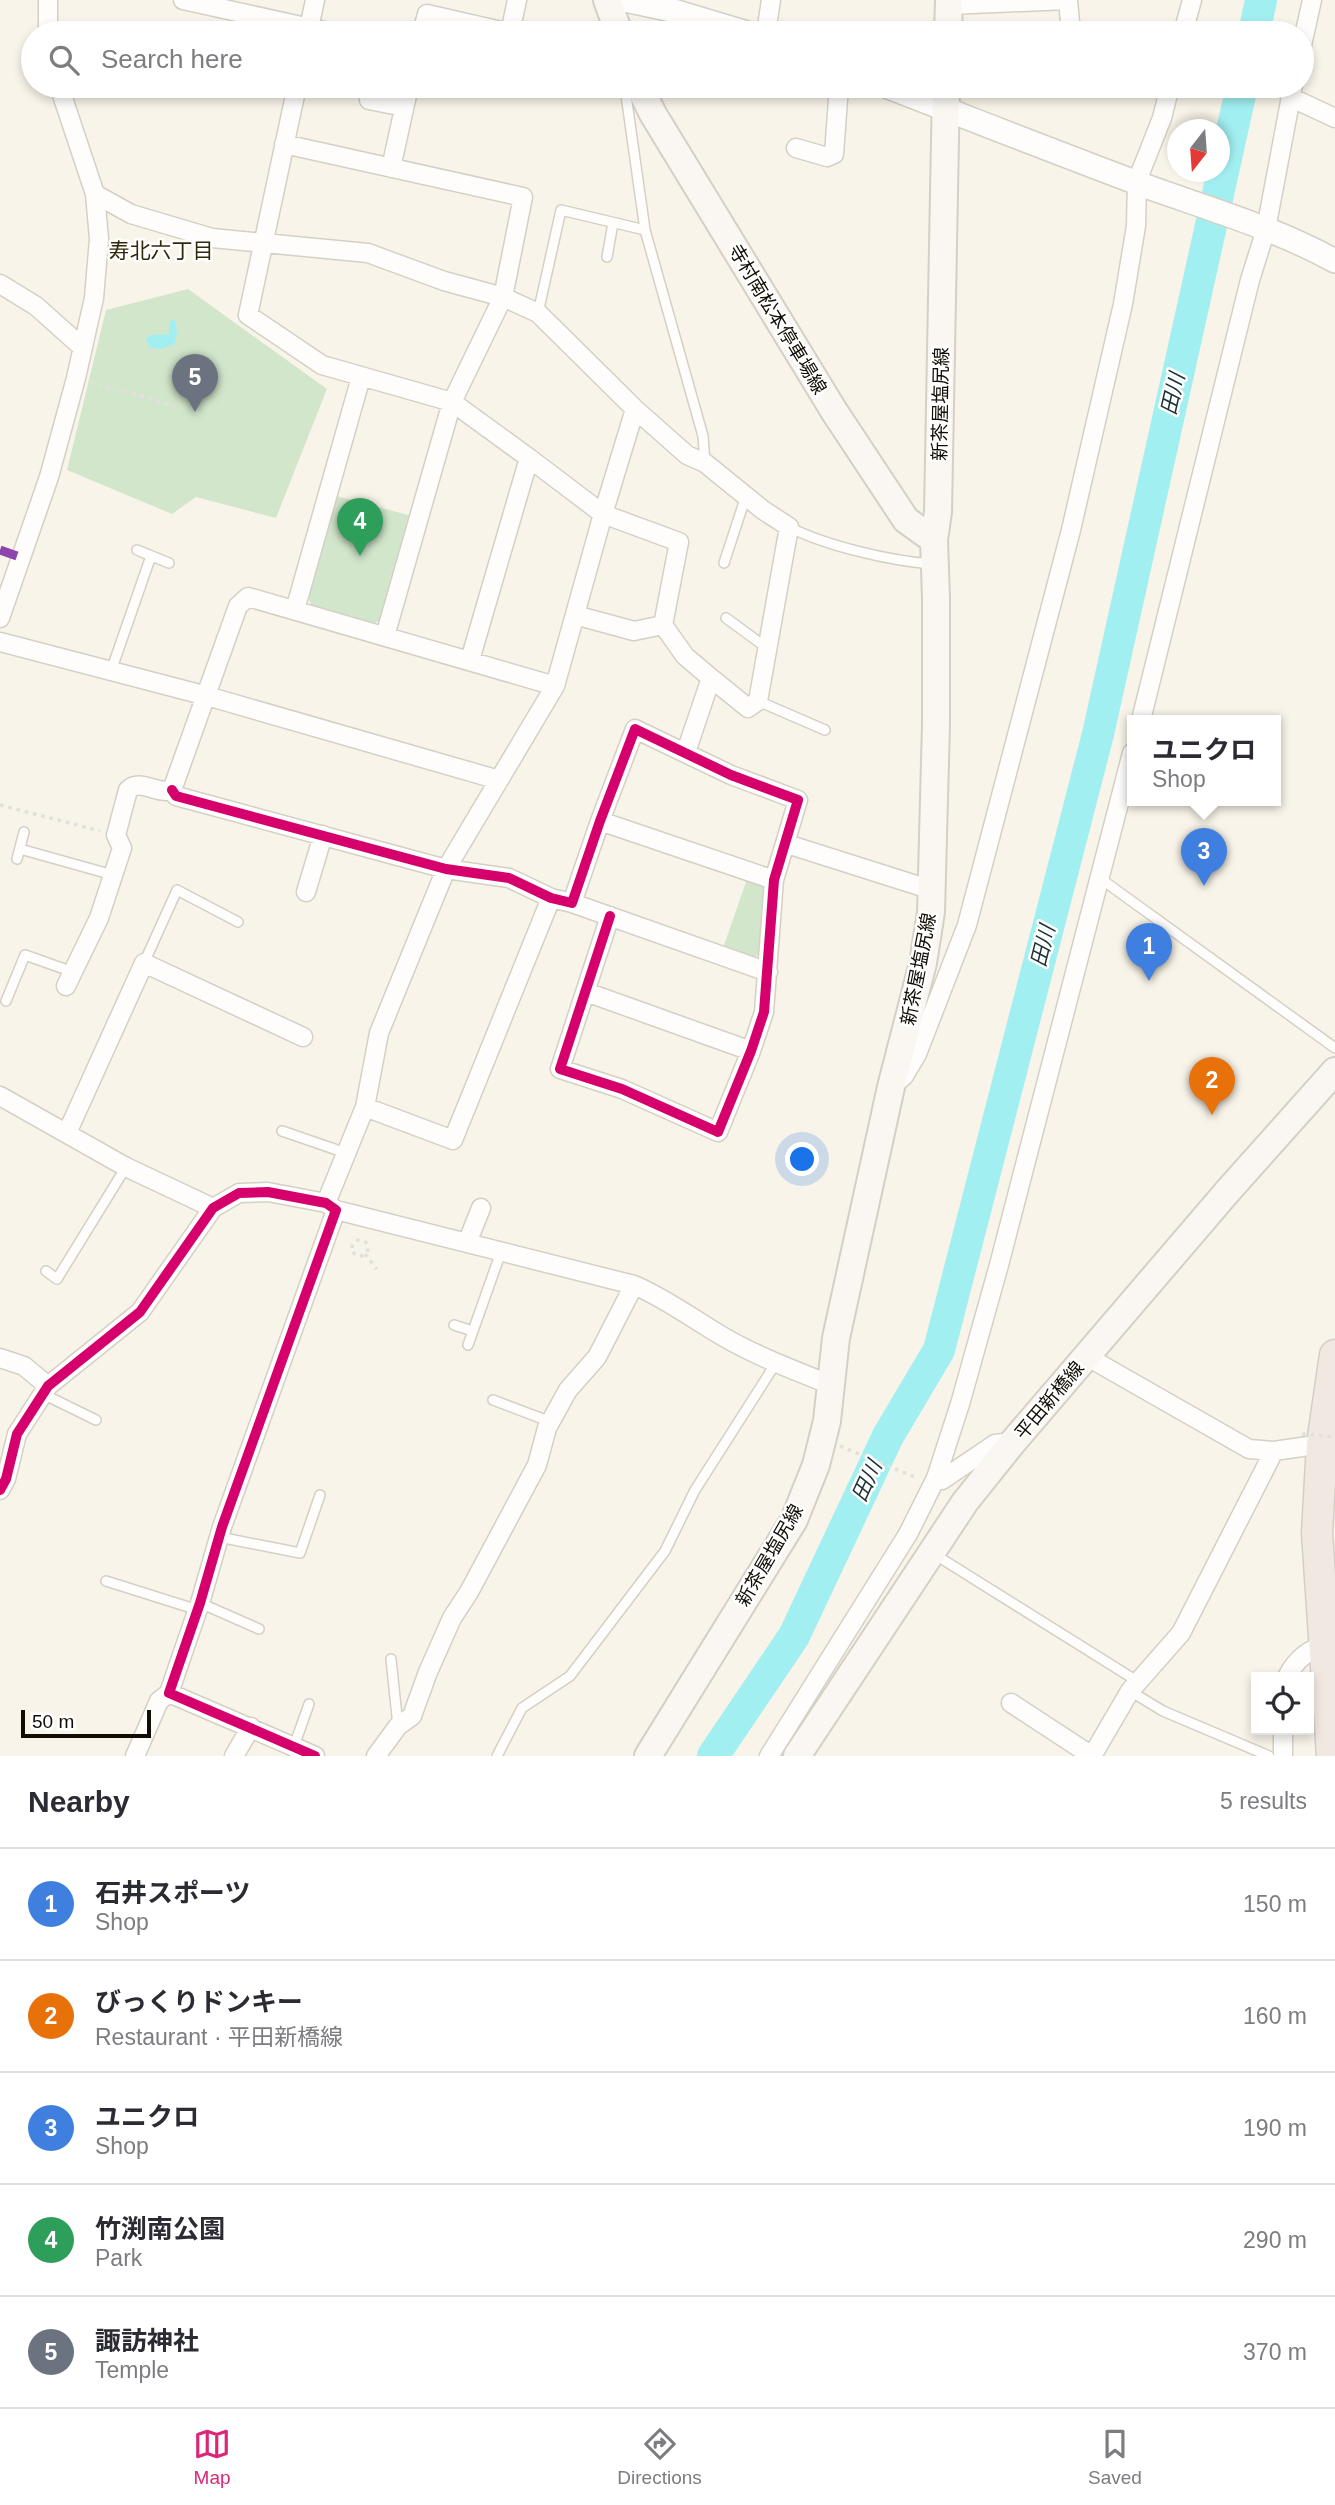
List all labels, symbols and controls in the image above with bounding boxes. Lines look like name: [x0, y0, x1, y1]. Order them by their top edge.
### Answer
search box: [21, 21, 1314, 98]
icon: search: [45, 41, 83, 79]
text: Search here: [101, 44, 243, 74]
north arrow: [1167, 119, 1230, 182]
district label: 寿北六丁目: [109, 239, 214, 262]
street label: 寺村南松本停車場線: [725, 241, 831, 398]
street label: 新茶屋塩尻線: [929, 347, 952, 461]
pin: 5: [172, 354, 218, 412]
water label: 田川: [1157, 369, 1189, 417]
pin: 4: [337, 498, 383, 556]
popup: [1127, 715, 1281, 806]
text: ユニクロ: [1152, 735, 1256, 765]
text: Shop: [1152, 766, 1206, 792]
pin: 3: [1181, 828, 1227, 886]
street label: 新茶屋塩尻線: [897, 911, 940, 1027]
water label: 田川: [1026, 921, 1059, 969]
pin: 1: [1126, 923, 1172, 981]
pin: 2: [1189, 1057, 1235, 1115]
your location: [785, 1142, 819, 1176]
street label: 平田新橋線: [1011, 1357, 1088, 1443]
water label: 田川: [847, 1455, 887, 1505]
street label: 新茶屋塩尻線: [732, 1501, 807, 1610]
map controls: [1251, 1672, 1314, 1735]
button: locate: [1251, 1672, 1314, 1735]
scale bar: [21, 1707, 150, 1739]
text: 50 m: [32, 1711, 74, 1732]
text: Nearby: [28, 1785, 130, 1818]
text: 5 results: [1220, 1788, 1307, 1814]
text: 石井スポーツ: [95, 1878, 250, 1908]
text: 1: [45, 1891, 57, 1917]
text: 150 m: [1243, 1891, 1307, 1917]
text: Shop: [95, 1909, 149, 1935]
text: びっくりドンキー: [95, 1987, 303, 2017]
text: 2: [45, 2003, 57, 2029]
text: 160 m: [1243, 2003, 1307, 2029]
text: Restaurant · 平田新橋線: [95, 2024, 343, 2050]
text: ユニクロ: [95, 2102, 199, 2132]
text: 3: [45, 2115, 57, 2141]
text: 190 m: [1243, 2115, 1307, 2141]
text: Shop: [95, 2133, 149, 2159]
text: 竹渕南公園: [95, 2214, 225, 2244]
text: 4: [45, 2227, 57, 2253]
text: 290 m: [1243, 2227, 1307, 2253]
text: Park: [95, 2245, 142, 2271]
text: 諏訪神社: [95, 2326, 199, 2356]
text: 5: [45, 2339, 57, 2365]
text: 370 m: [1243, 2339, 1307, 2365]
text: Temple: [95, 2357, 169, 2383]
tab: Map: [193, 2425, 231, 2489]
tab: Directions: [617, 2425, 702, 2489]
tab: Saved: [1088, 2425, 1142, 2489]

